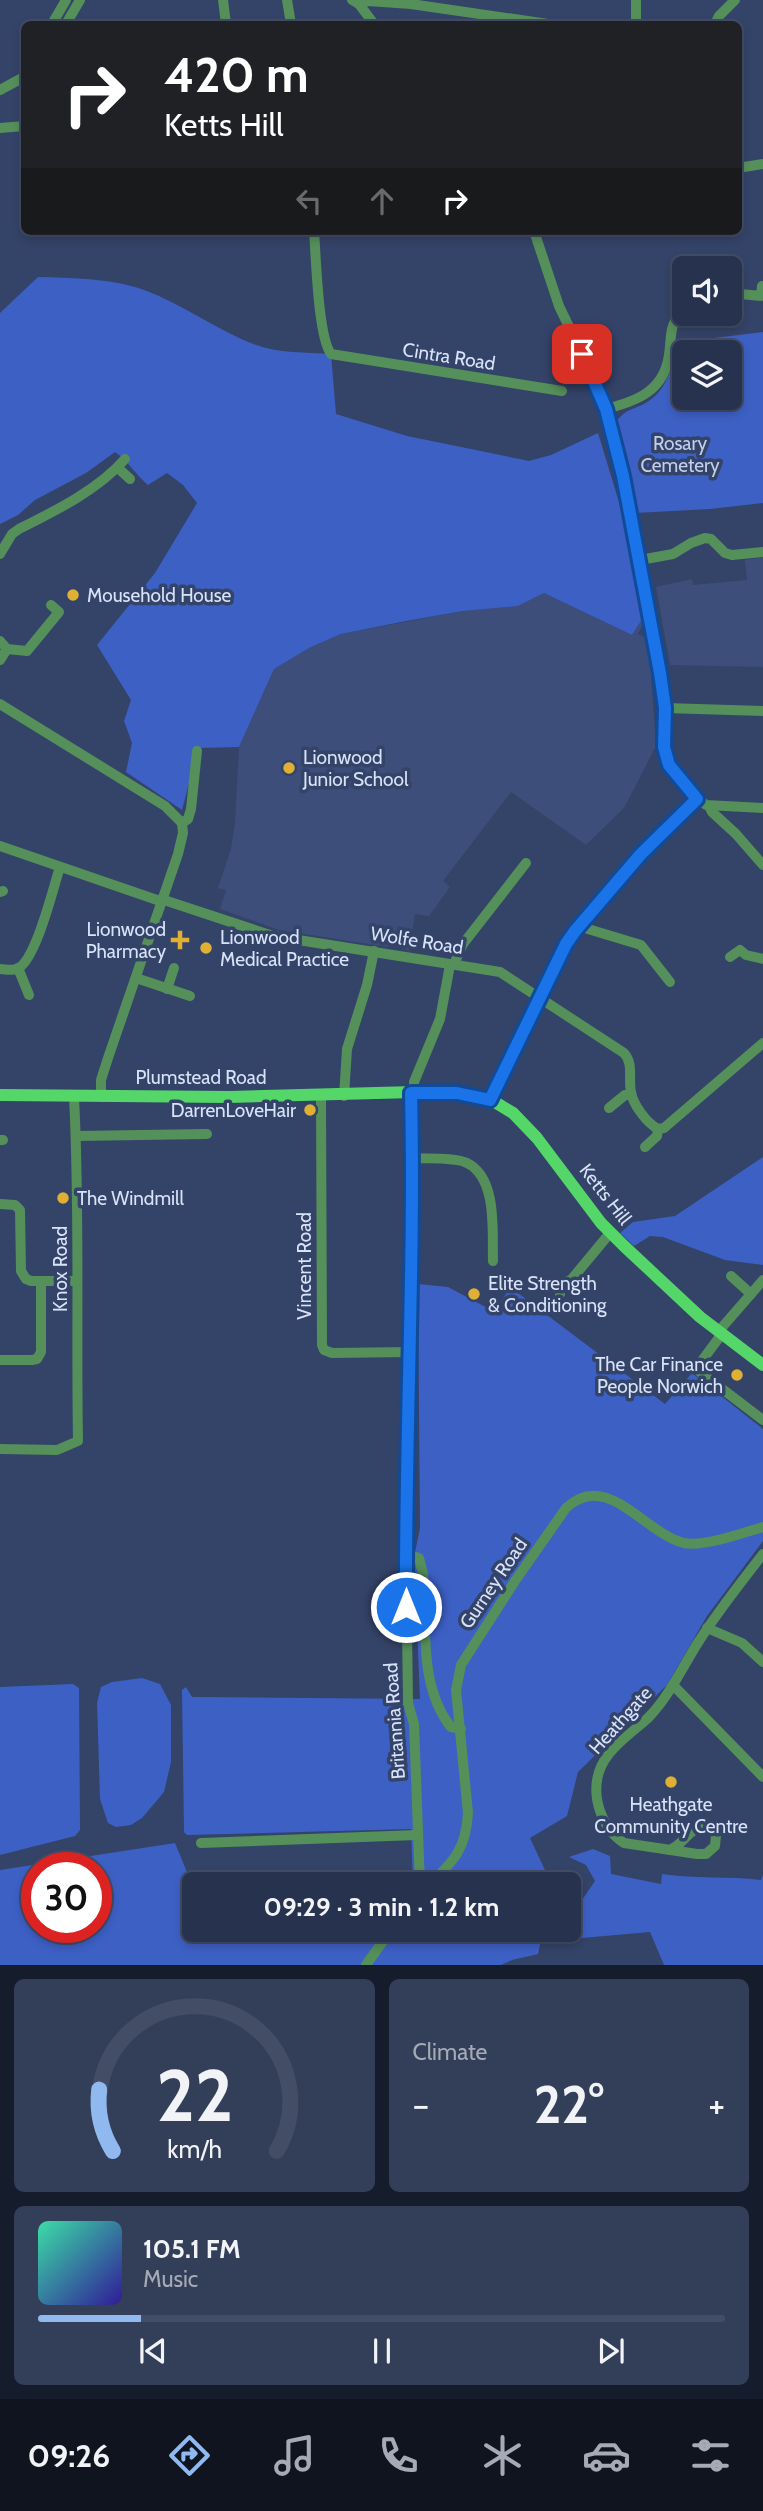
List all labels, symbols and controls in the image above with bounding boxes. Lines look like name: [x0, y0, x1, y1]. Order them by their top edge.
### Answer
text: 420 m: [164, 45, 309, 104]
icon: right: [49, 49, 140, 140]
text: Ketts Hill: [164, 105, 284, 144]
icon: left: [290, 182, 328, 220]
icon: ahead: [363, 182, 401, 220]
icon: right: [436, 182, 474, 220]
map controls: [672, 256, 742, 410]
button: sound: [672, 256, 742, 326]
pin: [552, 324, 612, 384]
icon: arrive: [563, 335, 601, 373]
street label: Cintra Road: [401, 338, 497, 375]
button: layers: [672, 340, 742, 410]
park label: Rosary Cemetery: [640, 432, 720, 477]
place label: Mousehold House: [87, 584, 232, 607]
marker: Mousehold House: [65, 587, 81, 603]
place label: Lionwood Junior School: [302, 746, 409, 791]
marker: Lionwood Junior School: [281, 760, 297, 776]
place label: Lionwood Pharmacy: [86, 918, 166, 963]
street label: Wolfe Road: [369, 922, 465, 959]
place label: Lionwood Medical Practice: [220, 926, 349, 971]
marker: Lionwood Pharmacy: [172, 932, 188, 948]
marker: Lionwood Medical Practice: [198, 940, 214, 956]
street label: Plumstead Road: [136, 1066, 266, 1089]
place label: DarrenLoveHair: [171, 1099, 296, 1122]
marker: DarrenLoveHair: [302, 1102, 318, 1118]
street label: Ketts Hill: [575, 1159, 637, 1230]
place label: The Windmill: [77, 1187, 185, 1210]
marker: The Windmill: [55, 1190, 71, 1206]
street label: Vincent Road: [293, 1212, 316, 1320]
street label: Knox Road: [49, 1226, 72, 1312]
place label: Elite Strength & Conditioning: [488, 1272, 607, 1317]
marker: Elite Strength & Conditioning: [466, 1286, 482, 1302]
place label: The Car Finance People Norwich: [595, 1353, 723, 1398]
marker: The Car Finance People Norwich: [729, 1367, 745, 1383]
street label: Gurney Road: [455, 1534, 532, 1633]
position arrow: [369, 1570, 443, 1644]
street label: Britannia Road: [379, 1662, 410, 1780]
street label: Heathgate: [584, 1682, 657, 1759]
marker: Heathgate Community Centre: [663, 1774, 679, 1790]
place label: Heathgate Community Centre: [594, 1793, 748, 1838]
speed limit sign: 30: [21, 1852, 112, 1943]
text: 09:29 · 3 min · 1.2 km: [264, 1891, 499, 1923]
text: Climate: [413, 2038, 487, 2066]
text: 22: [156, 2052, 233, 2140]
text: 22°: [534, 2073, 604, 2136]
text: −: [413, 2081, 429, 2128]
text: +: [708, 2081, 725, 2128]
text: km/h: [167, 2134, 222, 2164]
text: 105.1 FM: [143, 2233, 241, 2265]
text: Music: [143, 2265, 198, 2293]
icon: previous: [134, 2332, 172, 2370]
icon: pause: [363, 2332, 401, 2370]
icon: next: [592, 2332, 630, 2370]
icon: directions: [165, 2431, 214, 2480]
icon: music: [270, 2431, 319, 2480]
icon: phone: [374, 2431, 423, 2480]
icon: climate: [478, 2431, 527, 2480]
icon: car: [582, 2431, 631, 2480]
icon: filters: [686, 2431, 735, 2480]
text: 09:26: [28, 2436, 110, 2475]

